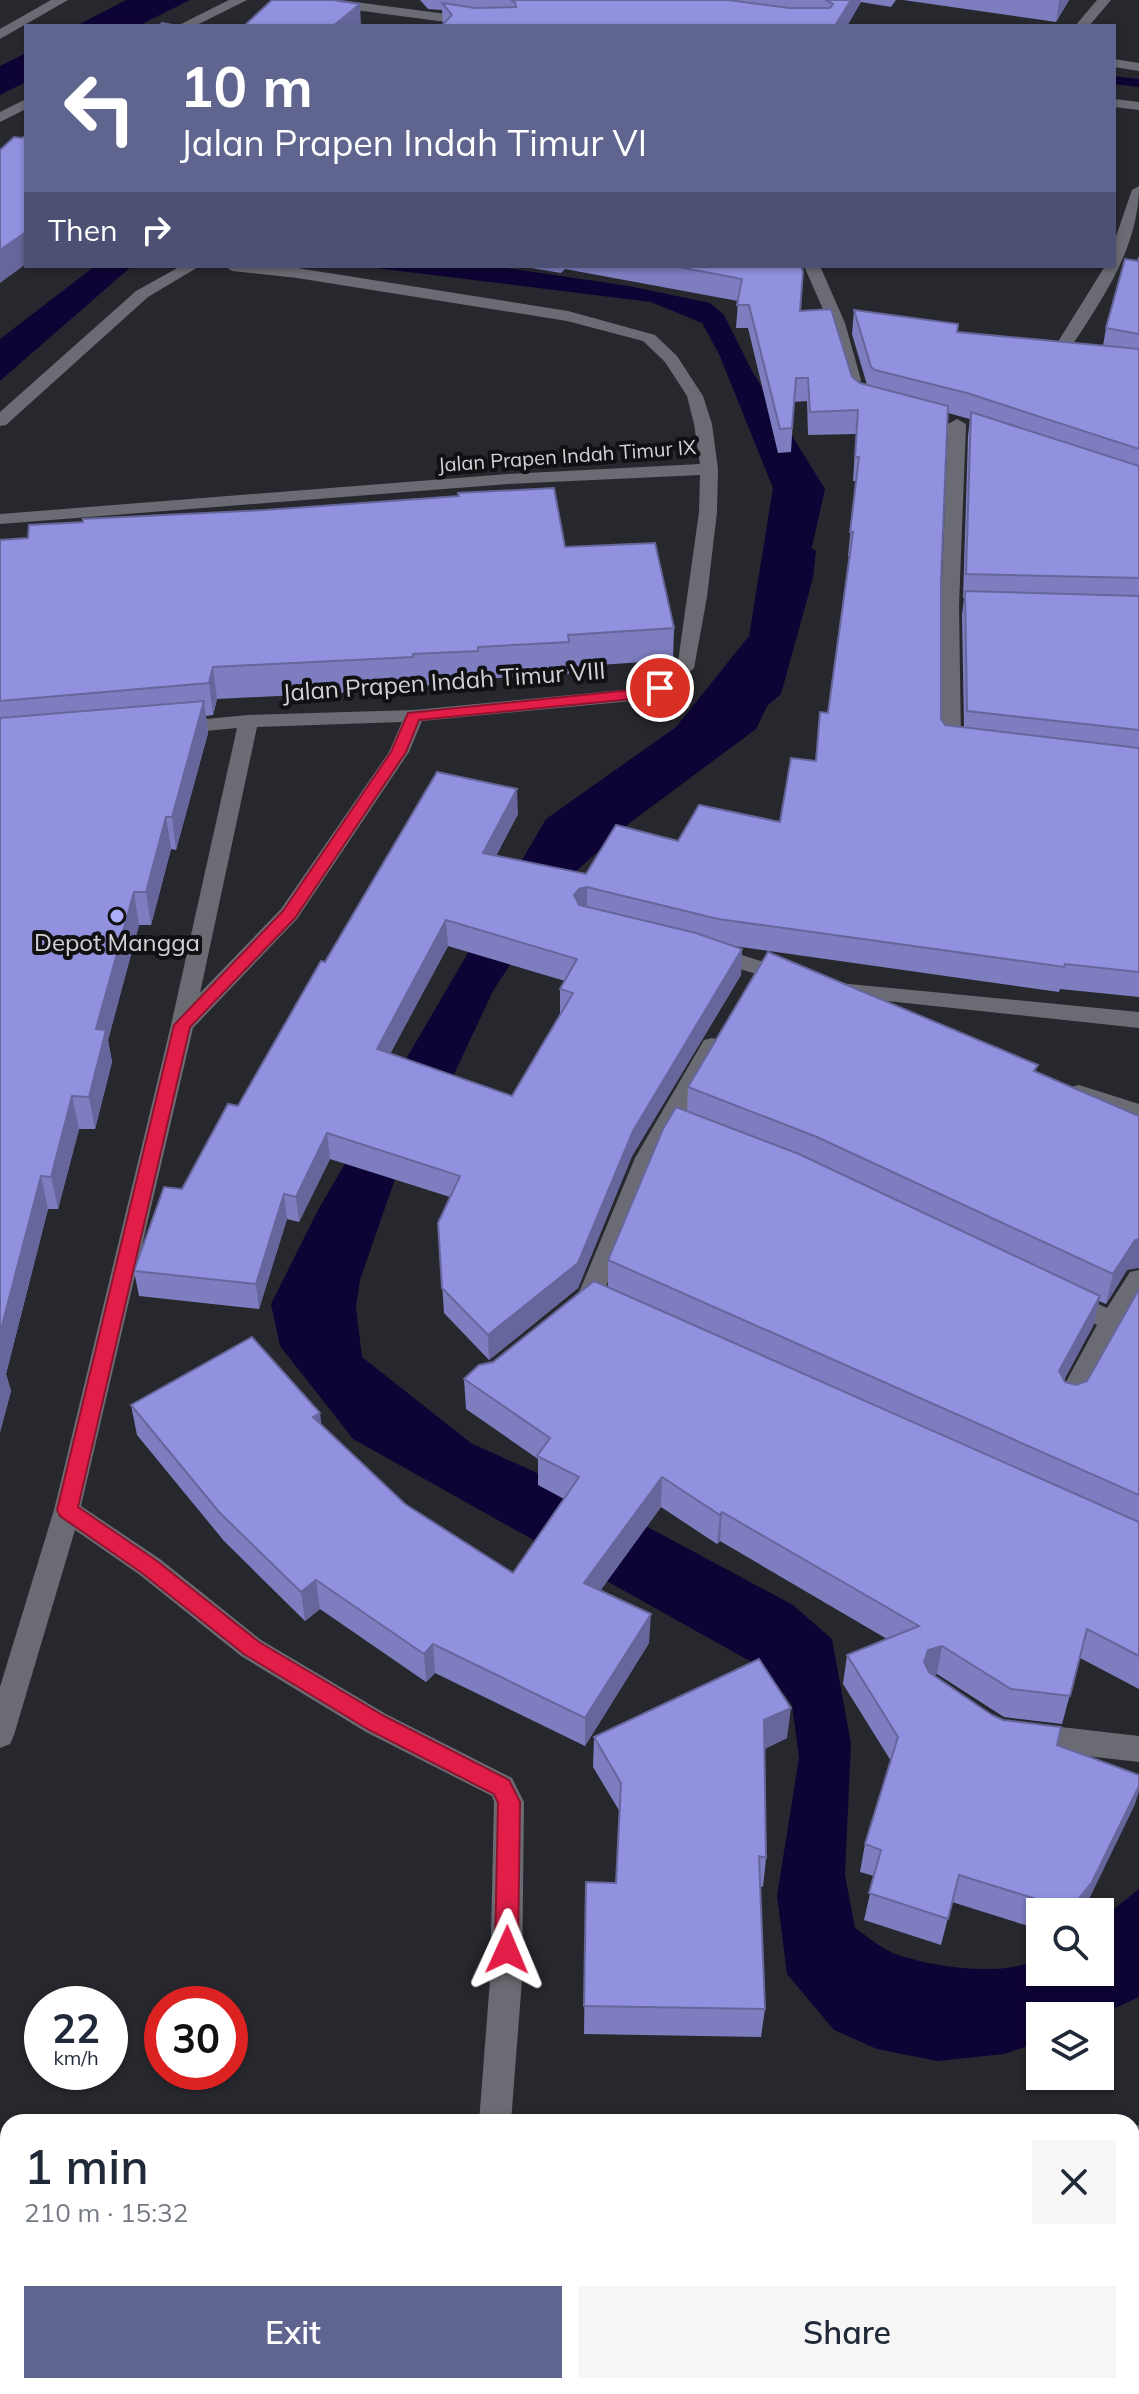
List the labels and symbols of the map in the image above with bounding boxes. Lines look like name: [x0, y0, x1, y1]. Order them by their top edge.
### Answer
street label: Jalan Prapen Indah Timur IX: [437, 434, 697, 477]
pin: [626, 654, 694, 722]
street label: Jalan Prapen Indah Timur VIII: [281, 655, 606, 707]
marker: Depot Mangga: [108, 907, 126, 925]
place label: Depot Mangga: [34, 927, 200, 957]
position arrow: [465, 1908, 549, 1992]
speed limit sign: 30: [144, 1986, 248, 2090]

